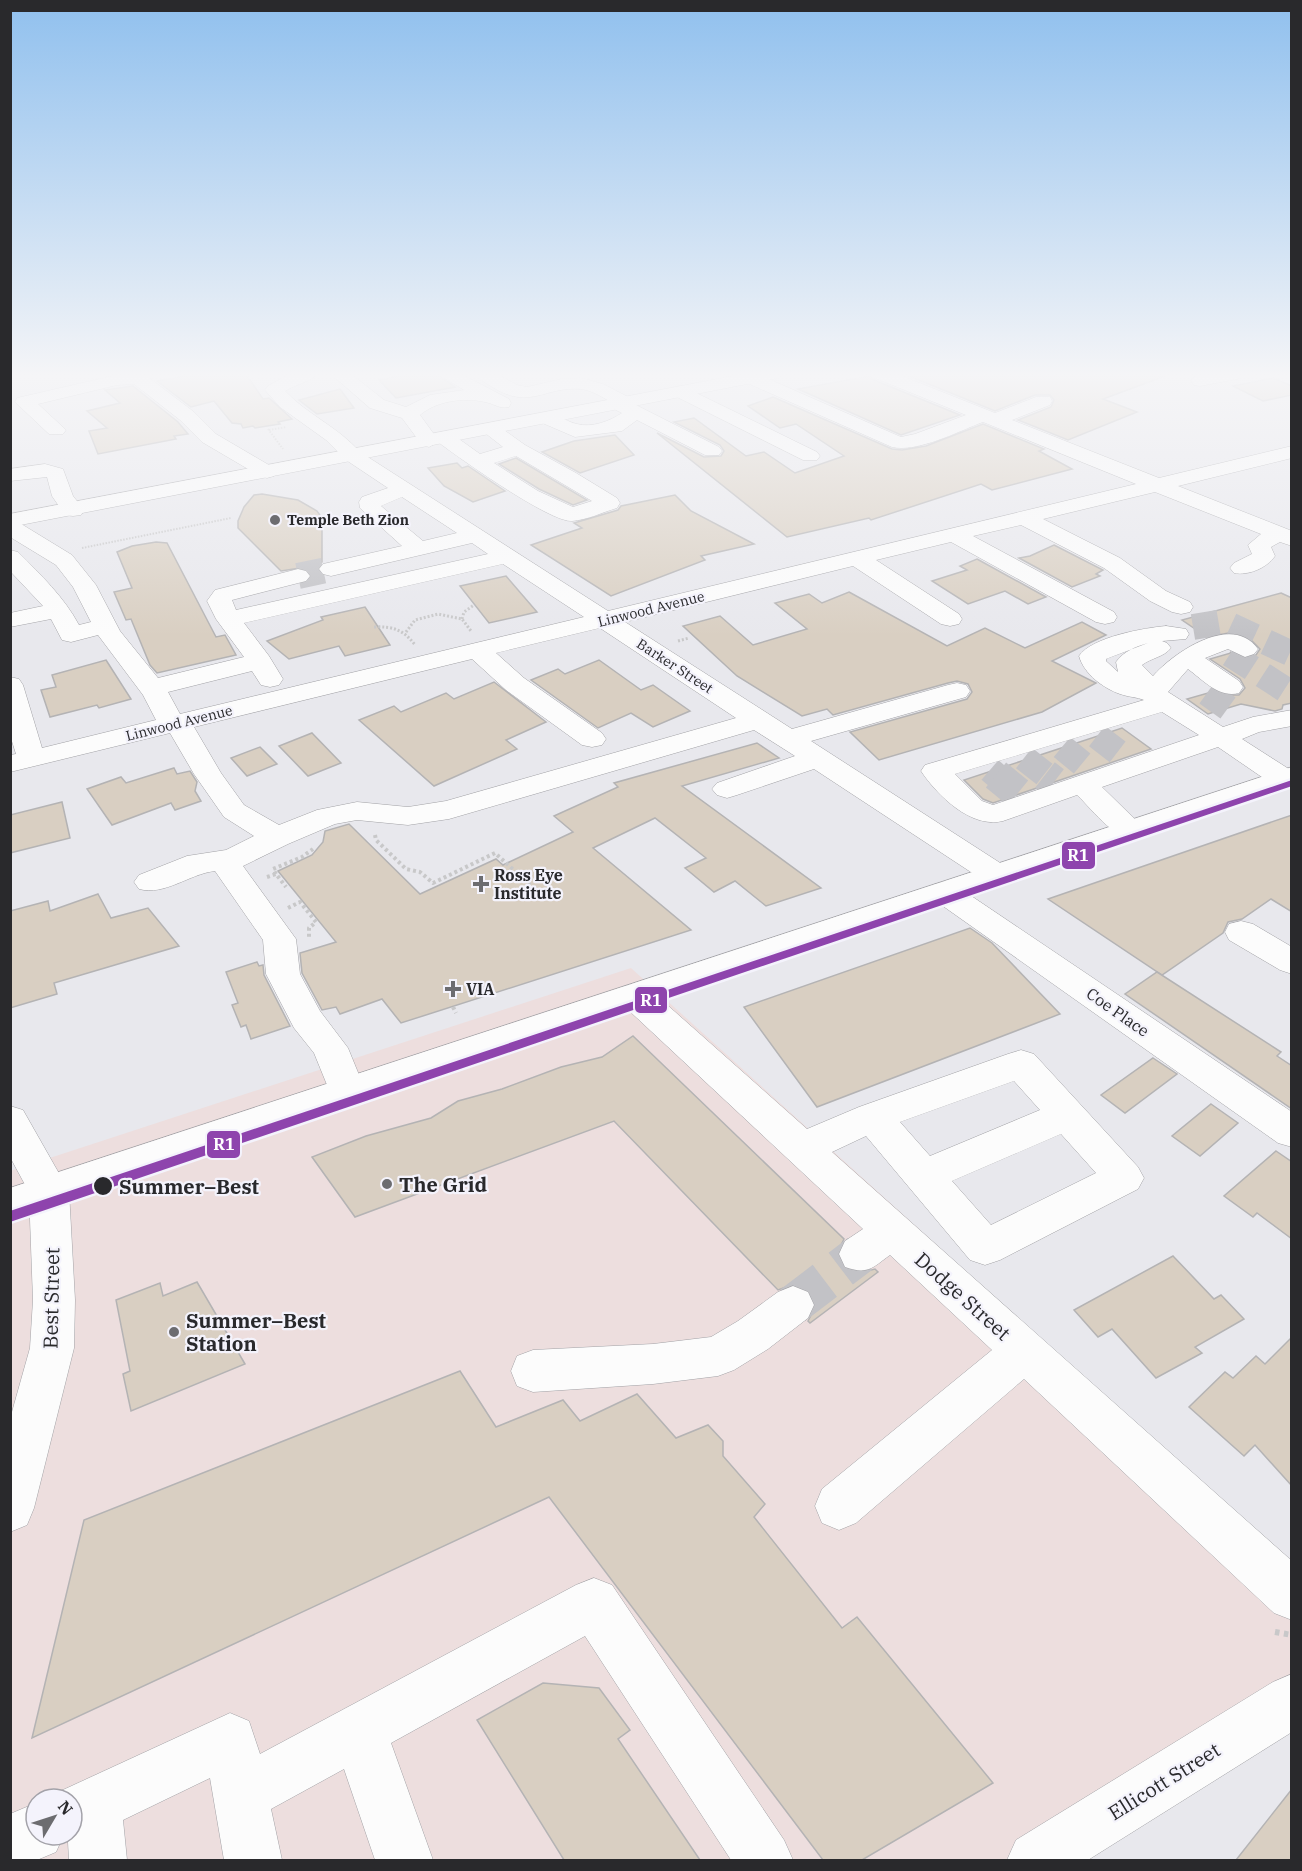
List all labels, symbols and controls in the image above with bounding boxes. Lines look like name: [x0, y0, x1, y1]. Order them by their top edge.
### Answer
place label: Temple Beth Zion: [287, 511, 409, 529]
marker: Temple Beth Zion: [268, 513, 282, 527]
street label: Linwood Avenue: [596, 587, 706, 631]
street label: Barker Street: [633, 635, 717, 697]
street label: Linwood Avenue: [124, 701, 234, 745]
line badge: R1: [1061, 841, 1096, 870]
text: R1: [1067, 845, 1089, 865]
place label: Ross Eye Institute: [494, 865, 563, 903]
marker: Ross Eye Institute: [472, 875, 490, 893]
place label: VIA: [466, 979, 494, 999]
marker: VIA: [444, 980, 462, 998]
street label: Coe Place: [1083, 983, 1153, 1041]
line badge: R1: [634, 986, 668, 1014]
text: R1: [640, 990, 662, 1010]
line badge: R1: [206, 1130, 241, 1159]
text: R1: [213, 1134, 235, 1154]
place label: The Grid: [399, 1171, 487, 1198]
place label: Summer–Best: [119, 1173, 259, 1200]
marker: Summer–Best: [92, 1175, 114, 1197]
marker: The Grid: [380, 1177, 394, 1191]
street label: Dodge Street: [909, 1246, 1017, 1346]
street label: Best Street: [37, 1247, 65, 1349]
place label: Summer–Best Station: [186, 1307, 326, 1357]
marker: Summer–Best Station: [167, 1325, 181, 1339]
street label: Ellicott Street: [1103, 1736, 1225, 1826]
north arrow: [24, 1787, 84, 1847]
text: N: [54, 1796, 77, 1819]

